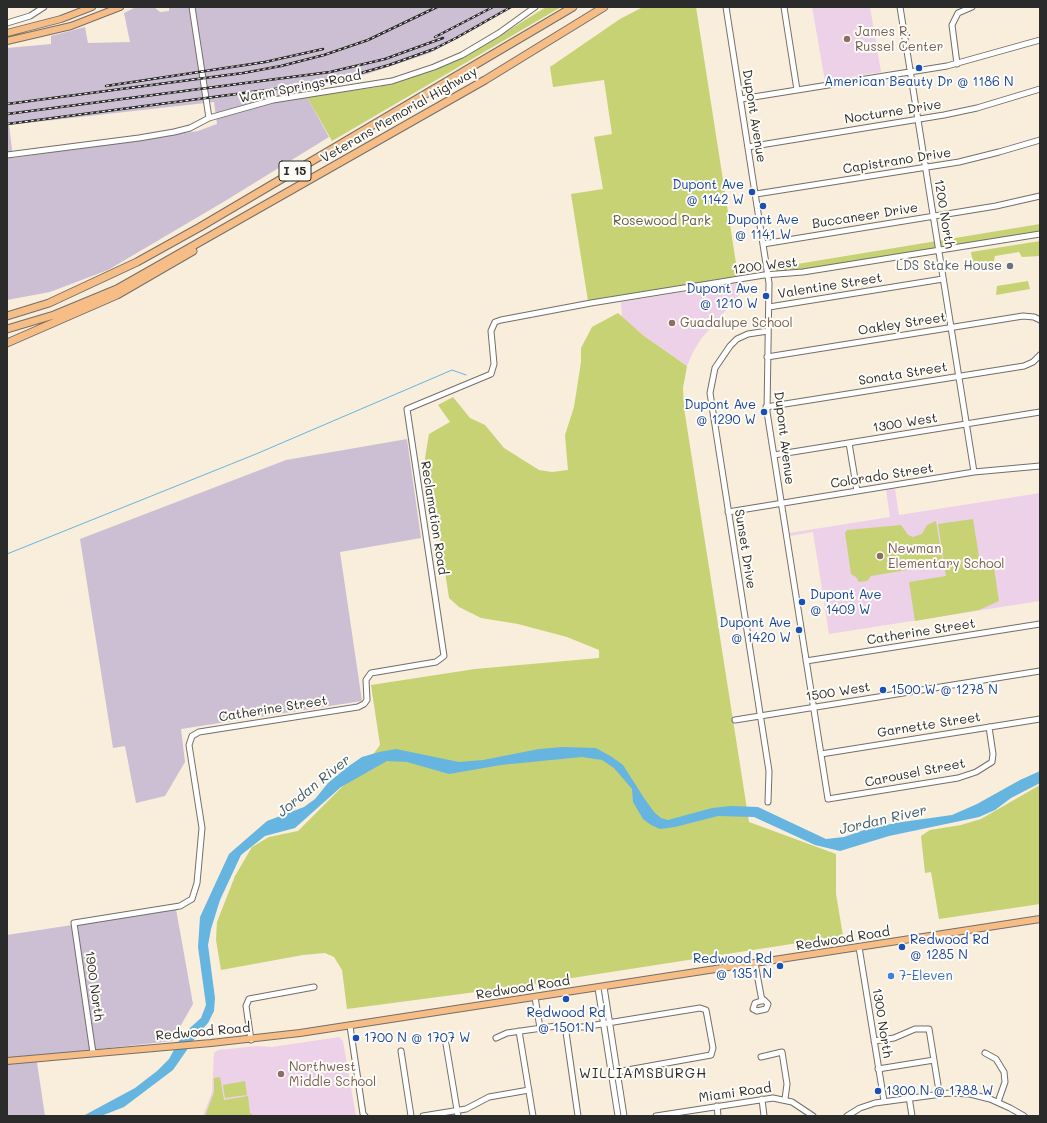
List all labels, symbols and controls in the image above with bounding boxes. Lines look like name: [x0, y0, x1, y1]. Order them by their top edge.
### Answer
place label: James R. Russel Center: [855, 24, 943, 55]
marker: James R. Russel Center: [842, 34, 852, 44]
marker: American Beauty Dr @ 1186 N: [914, 63, 924, 73]
street label: Veterans Memorial Highway: [318, 64, 480, 166]
street label: Warm Springs Road: [238, 68, 362, 106]
street label: Dupont Avenue: [739, 68, 769, 164]
place label: American Beauty Dr @ 1186 N: [824, 74, 1014, 90]
street label: Nocturne Drive: [843, 97, 943, 127]
street label: Capistrano Drive: [842, 145, 952, 177]
road number: I 15: [279, 161, 311, 181]
place label: Dupont Ave @ 1142 W: [673, 177, 744, 208]
street label: 1200 North: [931, 178, 957, 250]
marker: Dupont Ave @ 1142 W: [747, 187, 757, 197]
street label: Buccaneer Drive: [811, 200, 919, 232]
marker: Dupont Ave @ 1141 W: [758, 201, 768, 211]
place label: Dupont Ave @ 1141 W: [727, 212, 799, 243]
park label: Rosewood Park: [613, 213, 711, 229]
street label: 1200 West: [732, 254, 798, 278]
place label: LDS Stake House: [896, 258, 1002, 274]
marker: LDS Stake House: [1005, 261, 1015, 271]
street label: Valentine Street: [777, 270, 883, 302]
place label: Dupont Ave @ 1210 W: [687, 281, 758, 312]
marker: Dupont Ave @ 1210 W: [761, 291, 771, 301]
street label: Oakley Street: [857, 309, 947, 339]
place label: Guadalupe School: [680, 315, 793, 331]
marker: Guadalupe School: [667, 318, 677, 328]
street label: Sonata Street: [857, 359, 949, 389]
street label: Dupont Avenue: [771, 390, 797, 486]
place label: Dupont Ave @ 1290 W: [685, 397, 756, 428]
marker: Dupont Ave @ 1290 W: [759, 407, 769, 417]
street label: 1300 West: [872, 410, 938, 436]
street label: Reclamation Road: [417, 460, 451, 576]
street label: Colorado Street: [829, 460, 935, 492]
street label: Sunset Drive: [731, 508, 759, 590]
place label: Newman Elementary School: [888, 541, 1005, 572]
marker: Newman Elementary School: [875, 551, 885, 561]
place label: Dupont Ave @ 1409 W: [810, 587, 881, 618]
marker: Dupont Ave @ 1409 W: [797, 597, 807, 607]
place label: Dupont Ave @ 1420 W: [720, 615, 791, 646]
street label: Catherine Street: [866, 616, 976, 648]
marker: Dupont Ave @ 1420 W: [794, 625, 804, 635]
street label: 1500 West: [805, 679, 871, 705]
place label: 1500 W @ 1278 N: [891, 682, 998, 698]
marker: 1500 W @ 1278 N: [878, 685, 888, 695]
street label: Catherine Street: [218, 693, 328, 725]
street label: Garnette Street: [876, 709, 982, 741]
water label: Jordan River: [274, 751, 354, 821]
street label: Carousel Street: [864, 756, 966, 790]
water label: Jordan River: [838, 802, 928, 838]
street label: Redwood Road: [795, 924, 891, 954]
place label: Redwood Rd @ 1285 N: [910, 932, 989, 963]
marker: Redwood Rd @ 1285 N: [897, 942, 907, 952]
street label: 1900 North: [81, 950, 107, 1022]
place label: Redwood Rd @ 1351 N: [693, 951, 772, 982]
marker: Redwood Rd @ 1351 N: [775, 961, 785, 971]
place label: 7-Eleven: [899, 968, 953, 984]
marker: 7-Eleven: [886, 971, 896, 981]
street label: Redwood Road: [475, 973, 571, 1003]
street label: 1300 North: [869, 987, 895, 1059]
marker: Redwood Rd @ 1501 N: [561, 994, 571, 1004]
place label: Redwood Rd @ 1501 N: [526, 1005, 606, 1036]
street label: Redwood Road: [155, 1020, 251, 1044]
place label: 1700 N @ 1707 W: [364, 1030, 471, 1046]
marker: 1700 N @ 1707 W: [351, 1033, 361, 1043]
place label: Northwest Middle School: [289, 1059, 376, 1090]
district label: WILLIAMSBURGH: [579, 1066, 707, 1082]
marker: Northwest Middle School: [276, 1069, 286, 1079]
street label: Miami Road: [698, 1080, 772, 1106]
place label: 1300 N @ 1788 W: [886, 1083, 993, 1099]
marker: 1300 N @ 1788 W: [873, 1086, 883, 1096]

